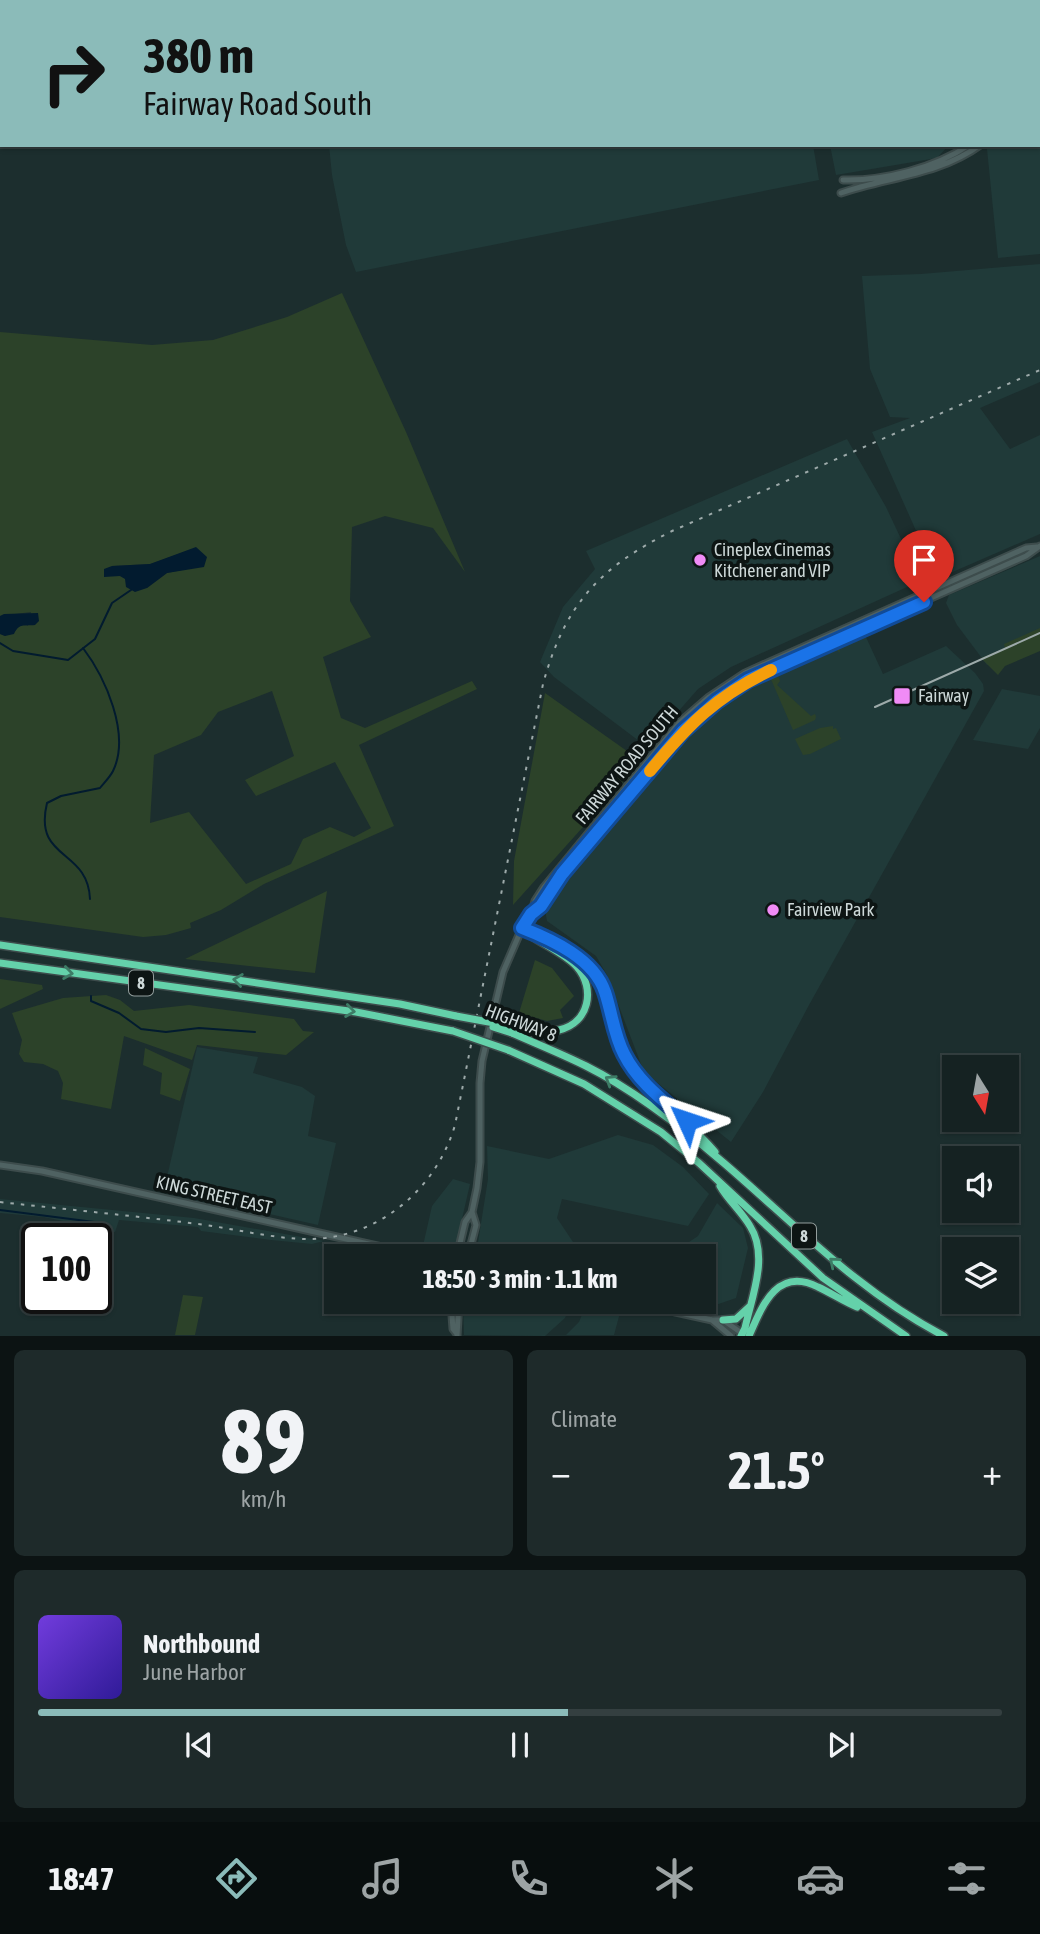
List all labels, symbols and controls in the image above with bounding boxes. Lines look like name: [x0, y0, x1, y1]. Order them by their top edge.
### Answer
text: 380 m: [143, 27, 254, 83]
icon: right: [28, 28, 119, 119]
text: Fairway Road South: [143, 85, 372, 122]
pin: [894, 530, 954, 602]
place label: Cineplex Cinemas Kitchener and VIP: [714, 539, 831, 581]
icon: arrive: [905, 541, 943, 579]
marker: Cineplex Cinemas Kitchener and VIP: [692, 552, 708, 568]
place label: Fairway: [918, 685, 969, 706]
marker: Fairway: [892, 686, 912, 706]
street label: FAIRWAY ROAD SOUTH: [571, 701, 682, 828]
place label: Fairview Park: [787, 899, 875, 920]
marker: Fairview Park: [765, 902, 781, 918]
one-way arrow: [62, 965, 73, 980]
road number: 8: [129, 970, 153, 995]
one-way arrow: [233, 973, 244, 988]
street label: HIGHWAY 8: [483, 999, 560, 1046]
one-way arrow: [344, 1004, 355, 1019]
north arrow: [942, 1055, 1018, 1132]
map controls: [942, 1055, 1019, 1314]
one-way arrow: [604, 1076, 617, 1089]
position arrow: [650, 1084, 724, 1158]
button: sound: [942, 1146, 1019, 1223]
street label: KING STREET EAST: [154, 1171, 274, 1218]
speed limit sign: 100: [21, 1223, 112, 1314]
road number: 8: [792, 1224, 816, 1248]
button: layers: [942, 1237, 1019, 1314]
one-way arrow: [830, 1258, 842, 1271]
text: 18:50 · 3 min · 1.1 km: [423, 1264, 617, 1294]
text: 89: [221, 1388, 306, 1492]
text: Climate: [551, 1406, 617, 1432]
text: 21.5°: [728, 1440, 825, 1500]
text: −: [551, 1450, 571, 1493]
text: +: [982, 1450, 1002, 1493]
text: km/h: [241, 1486, 286, 1512]
text: Northbound: [143, 1629, 260, 1659]
text: June Harbor: [143, 1659, 246, 1685]
icon: previous: [180, 1726, 218, 1764]
icon: pause: [501, 1726, 539, 1764]
icon: next: [822, 1726, 860, 1764]
icon: directions: [212, 1854, 261, 1903]
icon: music: [358, 1854, 407, 1903]
icon: phone: [504, 1854, 553, 1903]
icon: climate: [650, 1854, 699, 1903]
icon: car: [796, 1854, 845, 1903]
icon: filters: [942, 1854, 991, 1903]
text: 18:47: [49, 1860, 114, 1897]

